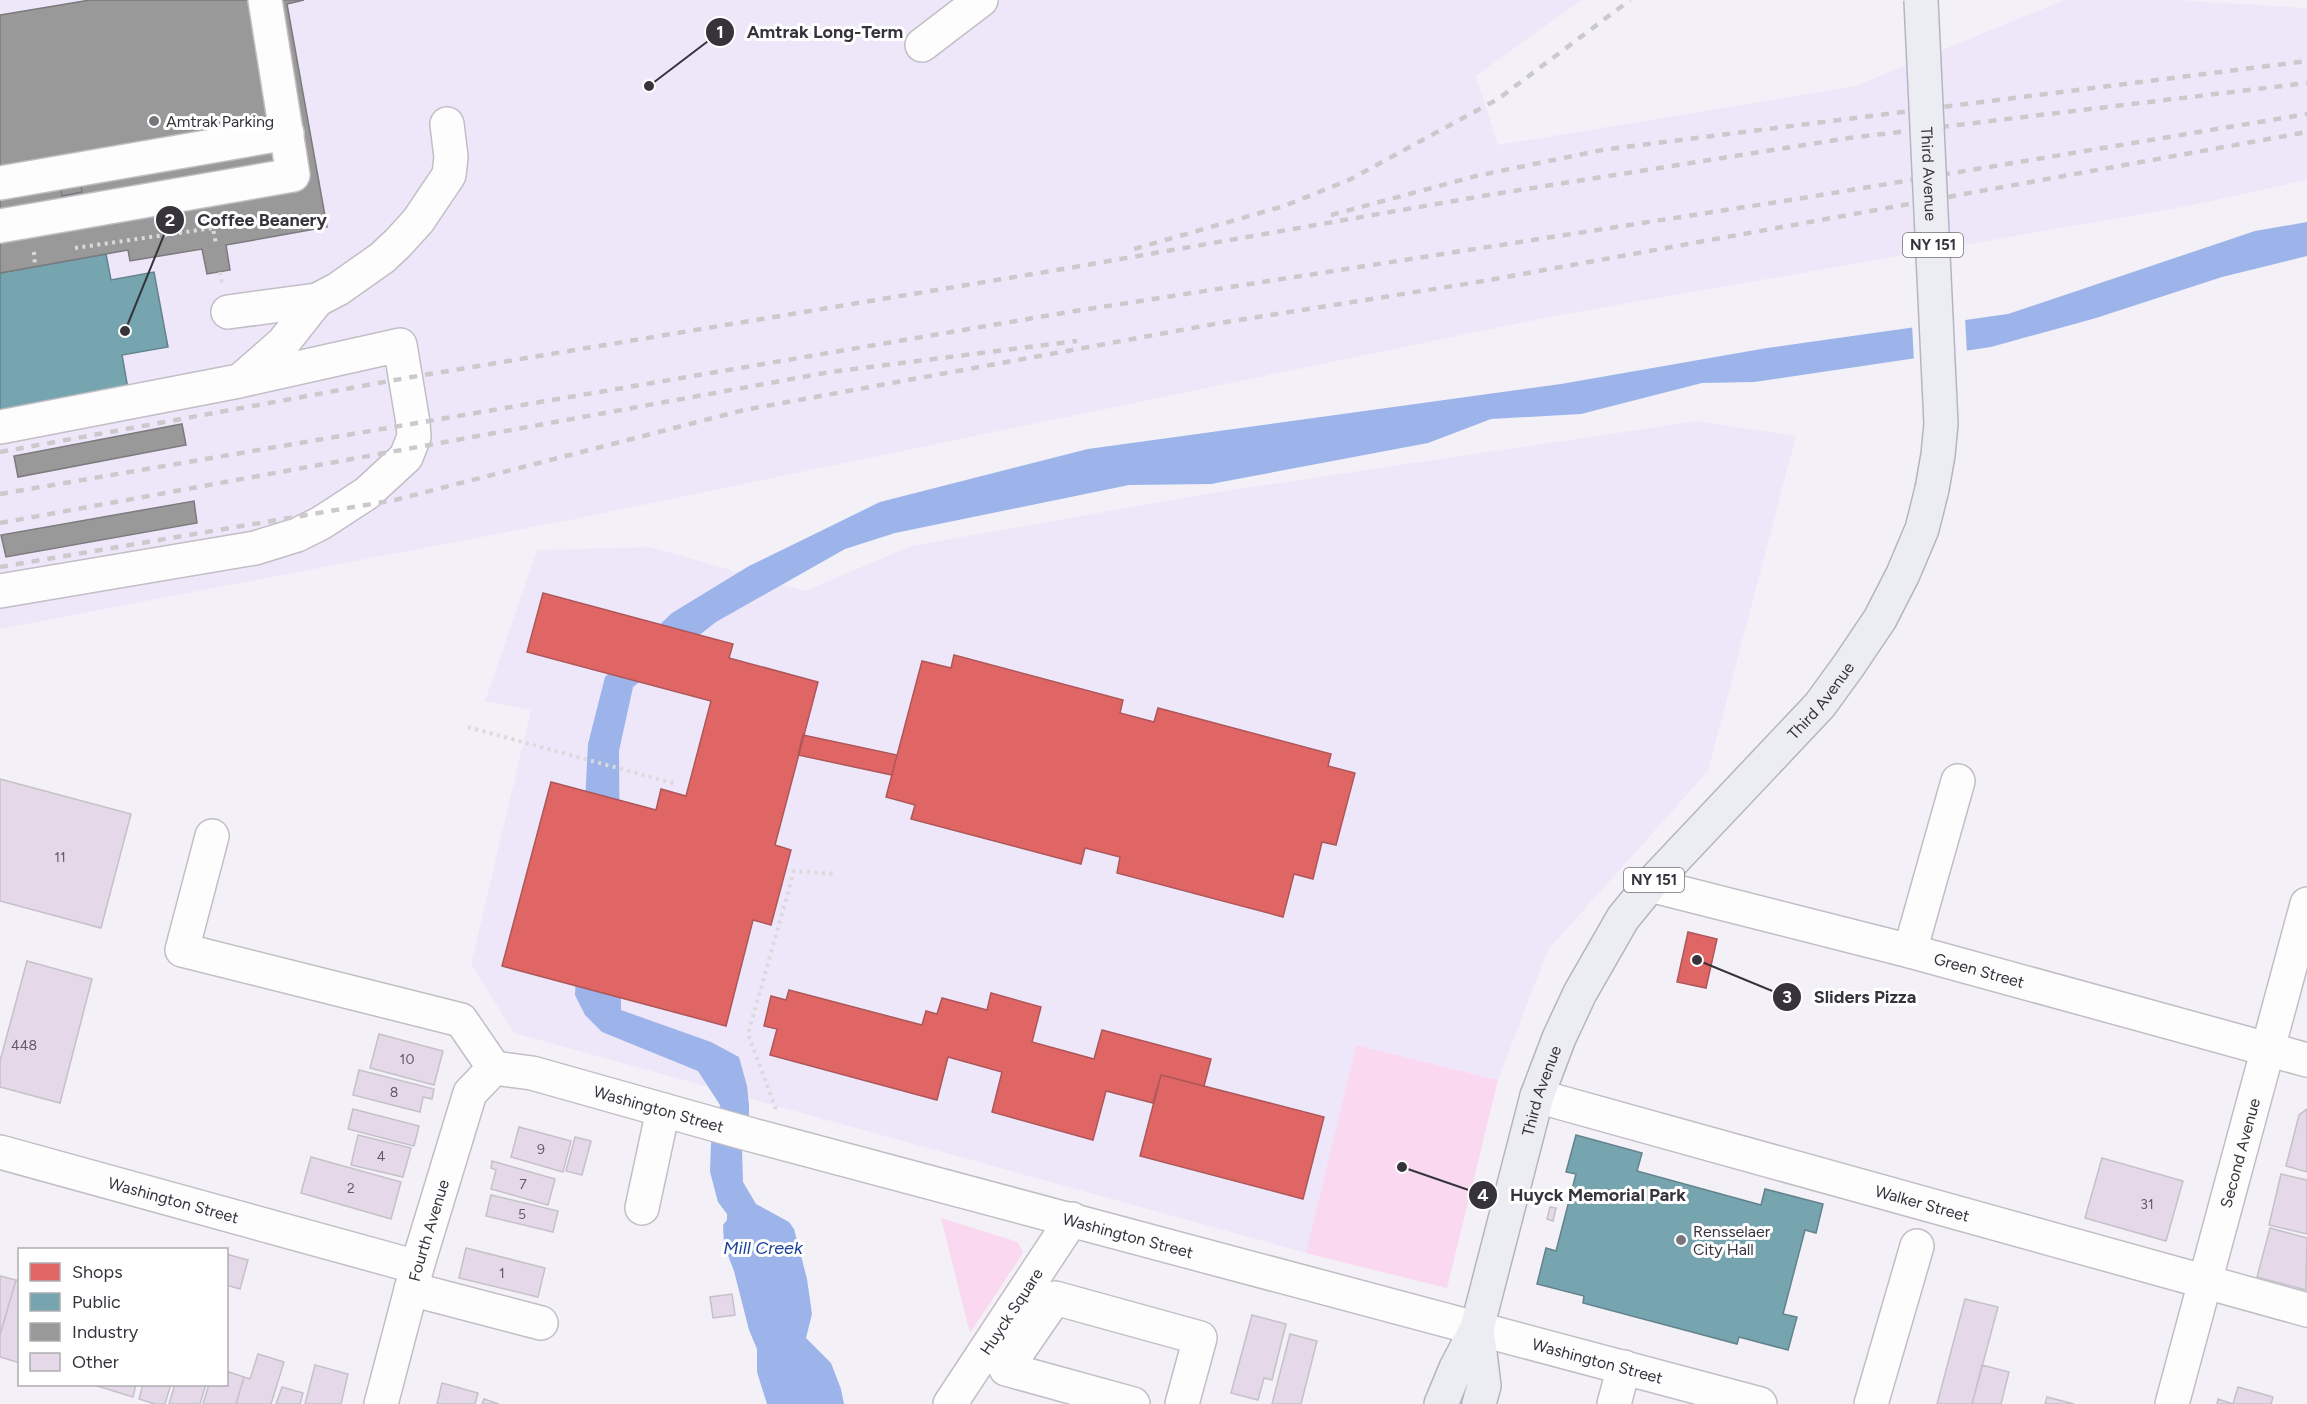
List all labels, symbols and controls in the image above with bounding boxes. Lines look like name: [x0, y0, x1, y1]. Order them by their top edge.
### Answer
callout: Amtrak Long-Term: [705, 14, 915, 50]
text: 1: [716, 21, 724, 43]
text: Amtrak Long-Term: [747, 21, 903, 43]
place label: Amtrak Parking: [166, 112, 274, 131]
marker: Amtrak Parking: [147, 114, 161, 128]
street label: Third Avenue: [1917, 126, 1941, 222]
callout: Coffee Beanery: [155, 202, 339, 238]
text: 2: [165, 209, 175, 231]
text: Coffee Beanery: [197, 209, 327, 231]
road number: NY 151: [1903, 233, 1963, 257]
street label: Third Avenue: [1783, 658, 1858, 743]
house number: 11: [54, 849, 66, 866]
road number: NY 151: [1624, 868, 1684, 892]
street label: Green Street: [1932, 949, 2026, 991]
callout: Sliders Pizza: [1772, 979, 1929, 1015]
text: 3: [1782, 986, 1792, 1008]
text: Sliders Pizza: [1814, 986, 1916, 1008]
house number: 448: [11, 1037, 37, 1054]
street label: Third Avenue: [1518, 1042, 1565, 1138]
house number: 10: [400, 1051, 414, 1068]
street label: Washington Street: [591, 1081, 726, 1136]
house number: 8: [390, 1084, 398, 1101]
street label: Second Avenue: [2216, 1096, 2264, 1210]
house number: 9: [537, 1141, 545, 1158]
house number: 4: [377, 1148, 386, 1165]
street label: Washington Street: [106, 1173, 241, 1227]
house number: 7: [519, 1176, 527, 1193]
street label: Fourth Avenue: [404, 1177, 453, 1283]
callout: Huyck Memorial Park: [1468, 1177, 1698, 1213]
house number: 2: [347, 1180, 355, 1197]
street label: Walker Street: [1873, 1181, 1972, 1225]
text: 4: [1477, 1184, 1489, 1206]
text: Huyck Memorial Park: [1510, 1184, 1686, 1206]
house number: 31: [2140, 1196, 2154, 1213]
house number: 5: [518, 1206, 526, 1223]
street label: Washington Street: [1061, 1209, 1195, 1262]
place label: Rensselaer City Hall: [1693, 1222, 1771, 1259]
marker: Rensselaer City Hall: [1674, 1233, 1688, 1247]
water label: Mill Creek: [723, 1237, 804, 1259]
legend: [18, 1248, 228, 1386]
text: Shops: [72, 1261, 123, 1283]
street label: Huyck Square: [976, 1264, 1047, 1358]
house number: 1: [499, 1265, 505, 1282]
text: Public: [72, 1291, 121, 1313]
text: Industry: [72, 1321, 139, 1343]
street label: Washington Street: [1530, 1334, 1665, 1387]
text: Other: [72, 1351, 119, 1373]

